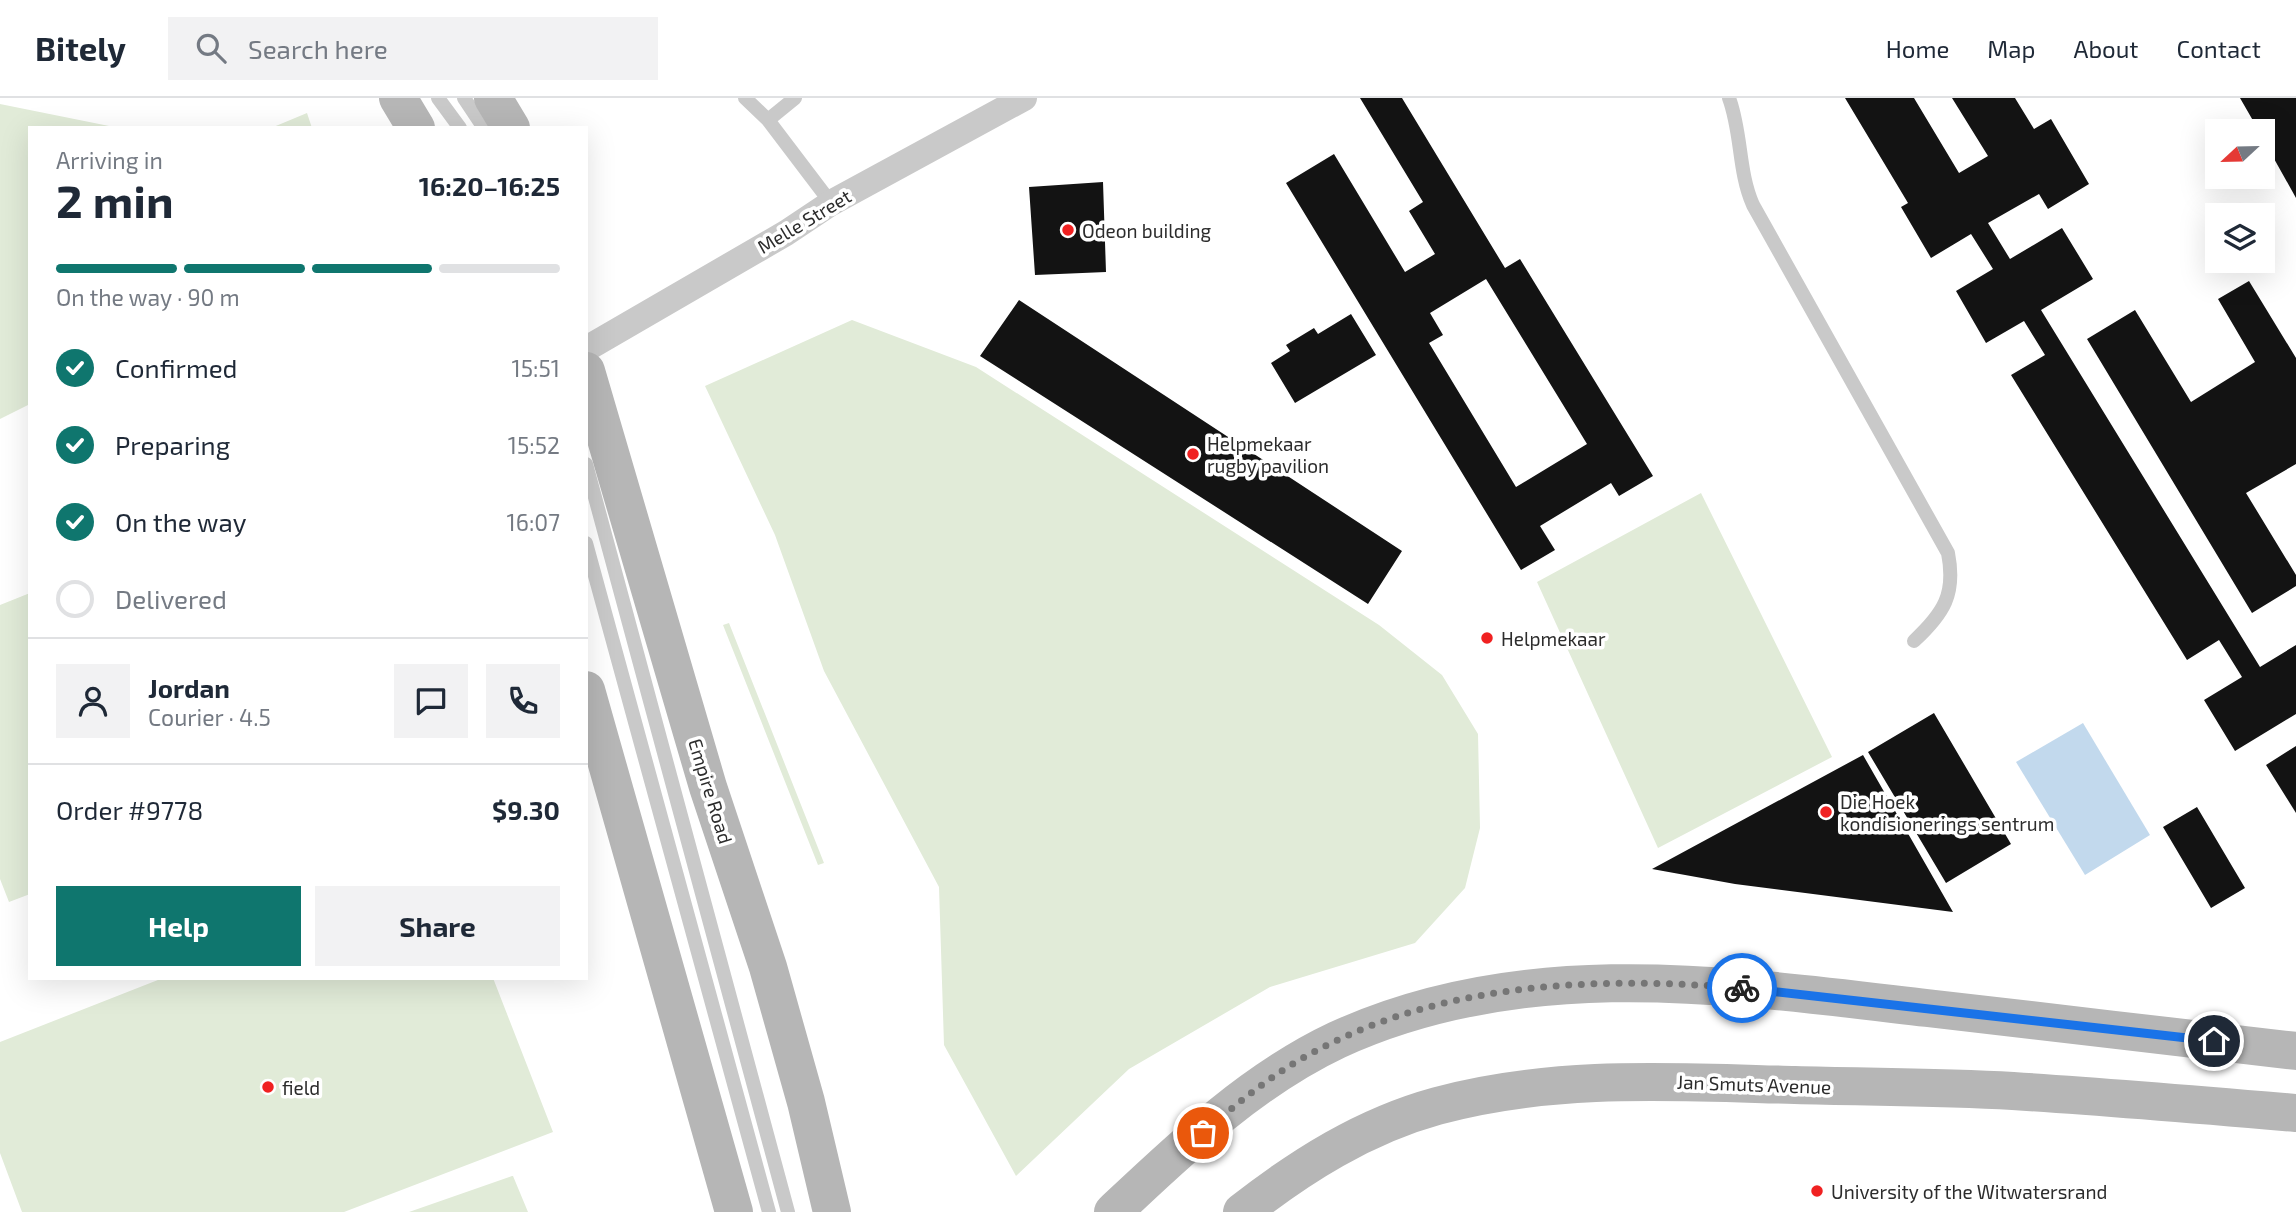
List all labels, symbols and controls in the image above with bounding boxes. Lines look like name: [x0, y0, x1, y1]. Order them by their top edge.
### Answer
search box: [168, 17, 658, 80]
text: Bitely: [35, 28, 126, 68]
icon: search: [192, 29, 230, 67]
text: Search here: [248, 33, 388, 64]
text: Home: [1886, 34, 1949, 63]
text: Map: [1987, 34, 2035, 63]
text: About: [2073, 34, 2139, 63]
text: Contact: [2177, 34, 2261, 63]
north arrow: [2205, 119, 2275, 189]
map controls: [2205, 119, 2275, 273]
text: Arriving in: [56, 146, 163, 174]
text: 16:20–16:25: [419, 170, 560, 201]
text: 2 min: [56, 172, 174, 227]
street label: Melle Street: [753, 184, 855, 258]
button: layers: [2205, 203, 2275, 273]
place label: Odeon building: [1082, 219, 1212, 242]
marker: Odeon building: [1060, 222, 1076, 238]
text: On the way · 90 m: [56, 283, 240, 311]
icon: check: [56, 349, 94, 387]
text: Confirmed: [115, 352, 238, 383]
text: 15:51: [512, 354, 560, 382]
icon: check: [56, 426, 94, 464]
text: Preparing: [115, 429, 230, 460]
text: 15:52: [508, 431, 560, 459]
place label: Helpmekaar rugby pavilion: [1207, 432, 1329, 477]
marker: Helpmekaar rugby pavilion: [1185, 446, 1201, 462]
icon: check: [56, 503, 94, 541]
text: On the way: [115, 506, 246, 537]
text: 16:07: [507, 508, 560, 536]
text: Delivered: [115, 583, 227, 614]
place label: Helpmekaar: [1501, 627, 1606, 650]
marker: Helpmekaar: [1479, 630, 1495, 646]
button: person: [56, 664, 130, 738]
button: chat: [394, 664, 468, 738]
button: phone: [486, 664, 560, 738]
text: Jordan: [148, 672, 230, 703]
text: Courier · 4.5: [148, 703, 271, 731]
street label: Empire Road: [684, 736, 738, 846]
place label: Die Hoek kondisionerings sentrum: [1840, 790, 2054, 835]
text: Order #9778: [56, 794, 203, 825]
text: $9.30: [492, 794, 560, 825]
marker: Die Hoek kondisionerings sentrum: [1818, 804, 1834, 820]
button: Help: [56, 886, 301, 966]
button: Share: [315, 886, 560, 966]
courier: [1707, 953, 1777, 1023]
icon: bike: [1723, 969, 1761, 1007]
pin: [2184, 1011, 2244, 1071]
icon: home: [2195, 1022, 2233, 1060]
street label: Jan Smuts Avenue: [1676, 1070, 1832, 1098]
place label: field: [282, 1076, 320, 1099]
marker: field: [260, 1079, 276, 1095]
pin: [1173, 1103, 1233, 1163]
icon: bag: [1184, 1114, 1222, 1152]
place label: University of the Witwatersrand: [1831, 1180, 2107, 1203]
marker: University of the Witwatersrand: [1809, 1183, 1825, 1199]

